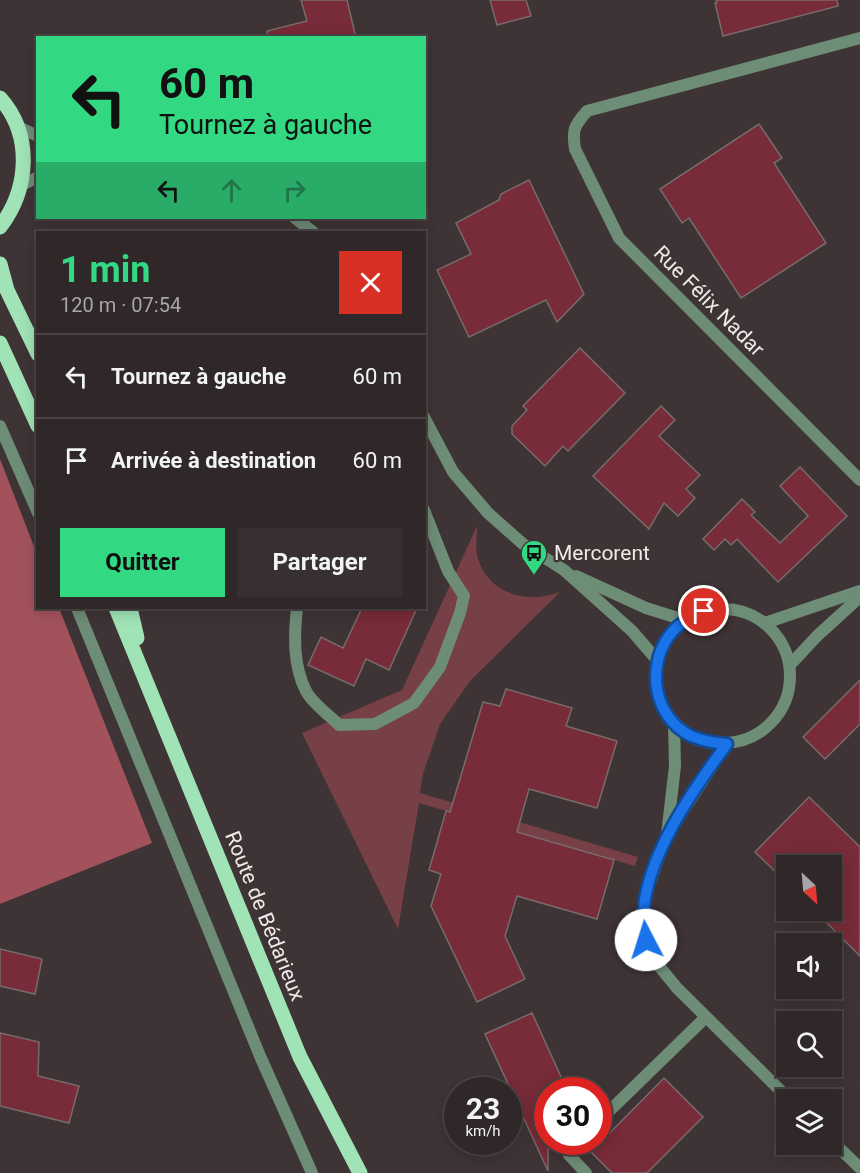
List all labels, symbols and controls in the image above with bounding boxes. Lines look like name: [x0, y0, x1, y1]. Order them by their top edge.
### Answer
text: 60 m: [159, 59, 254, 108]
icon: left: [60, 60, 138, 138]
text: Tournez à gauche: [159, 109, 372, 141]
icon: left: [152, 174, 185, 207]
icon: ahead: [215, 174, 248, 207]
icon: right: [278, 174, 311, 207]
street label: Rue Félix Nadar: [649, 241, 769, 361]
text: 1 min: [60, 249, 151, 291]
button: close: [339, 251, 402, 314]
text: 120 m · 07:54: [60, 293, 181, 317]
icon: left: [60, 360, 93, 393]
text: Tournez à gauche: [111, 364, 286, 389]
text: 60 m: [353, 364, 402, 389]
icon: arrive: [60, 444, 93, 477]
text: Arrivée à destination: [111, 448, 316, 473]
text: 60 m: [353, 448, 402, 473]
button: Quitter: [60, 528, 225, 597]
button: Partager: [237, 528, 402, 597]
bus stop icon: Mercorent: [519, 538, 549, 576]
place label: Mercorent: [554, 541, 650, 565]
pin: [678, 585, 729, 636]
icon: arrive: [687, 594, 720, 627]
street label: Route de Bédarieux: [220, 828, 310, 1004]
north arrow: [776, 855, 842, 921]
map controls: [776, 855, 842, 1155]
position arrow: [614, 908, 678, 972]
button: sound: [776, 933, 842, 999]
button: search: [776, 1011, 842, 1077]
speed limit sign: 30: [534, 1077, 612, 1155]
button: layers: [776, 1089, 842, 1155]
text: 23: [466, 1091, 500, 1126]
text: km/h: [465, 1122, 501, 1140]

